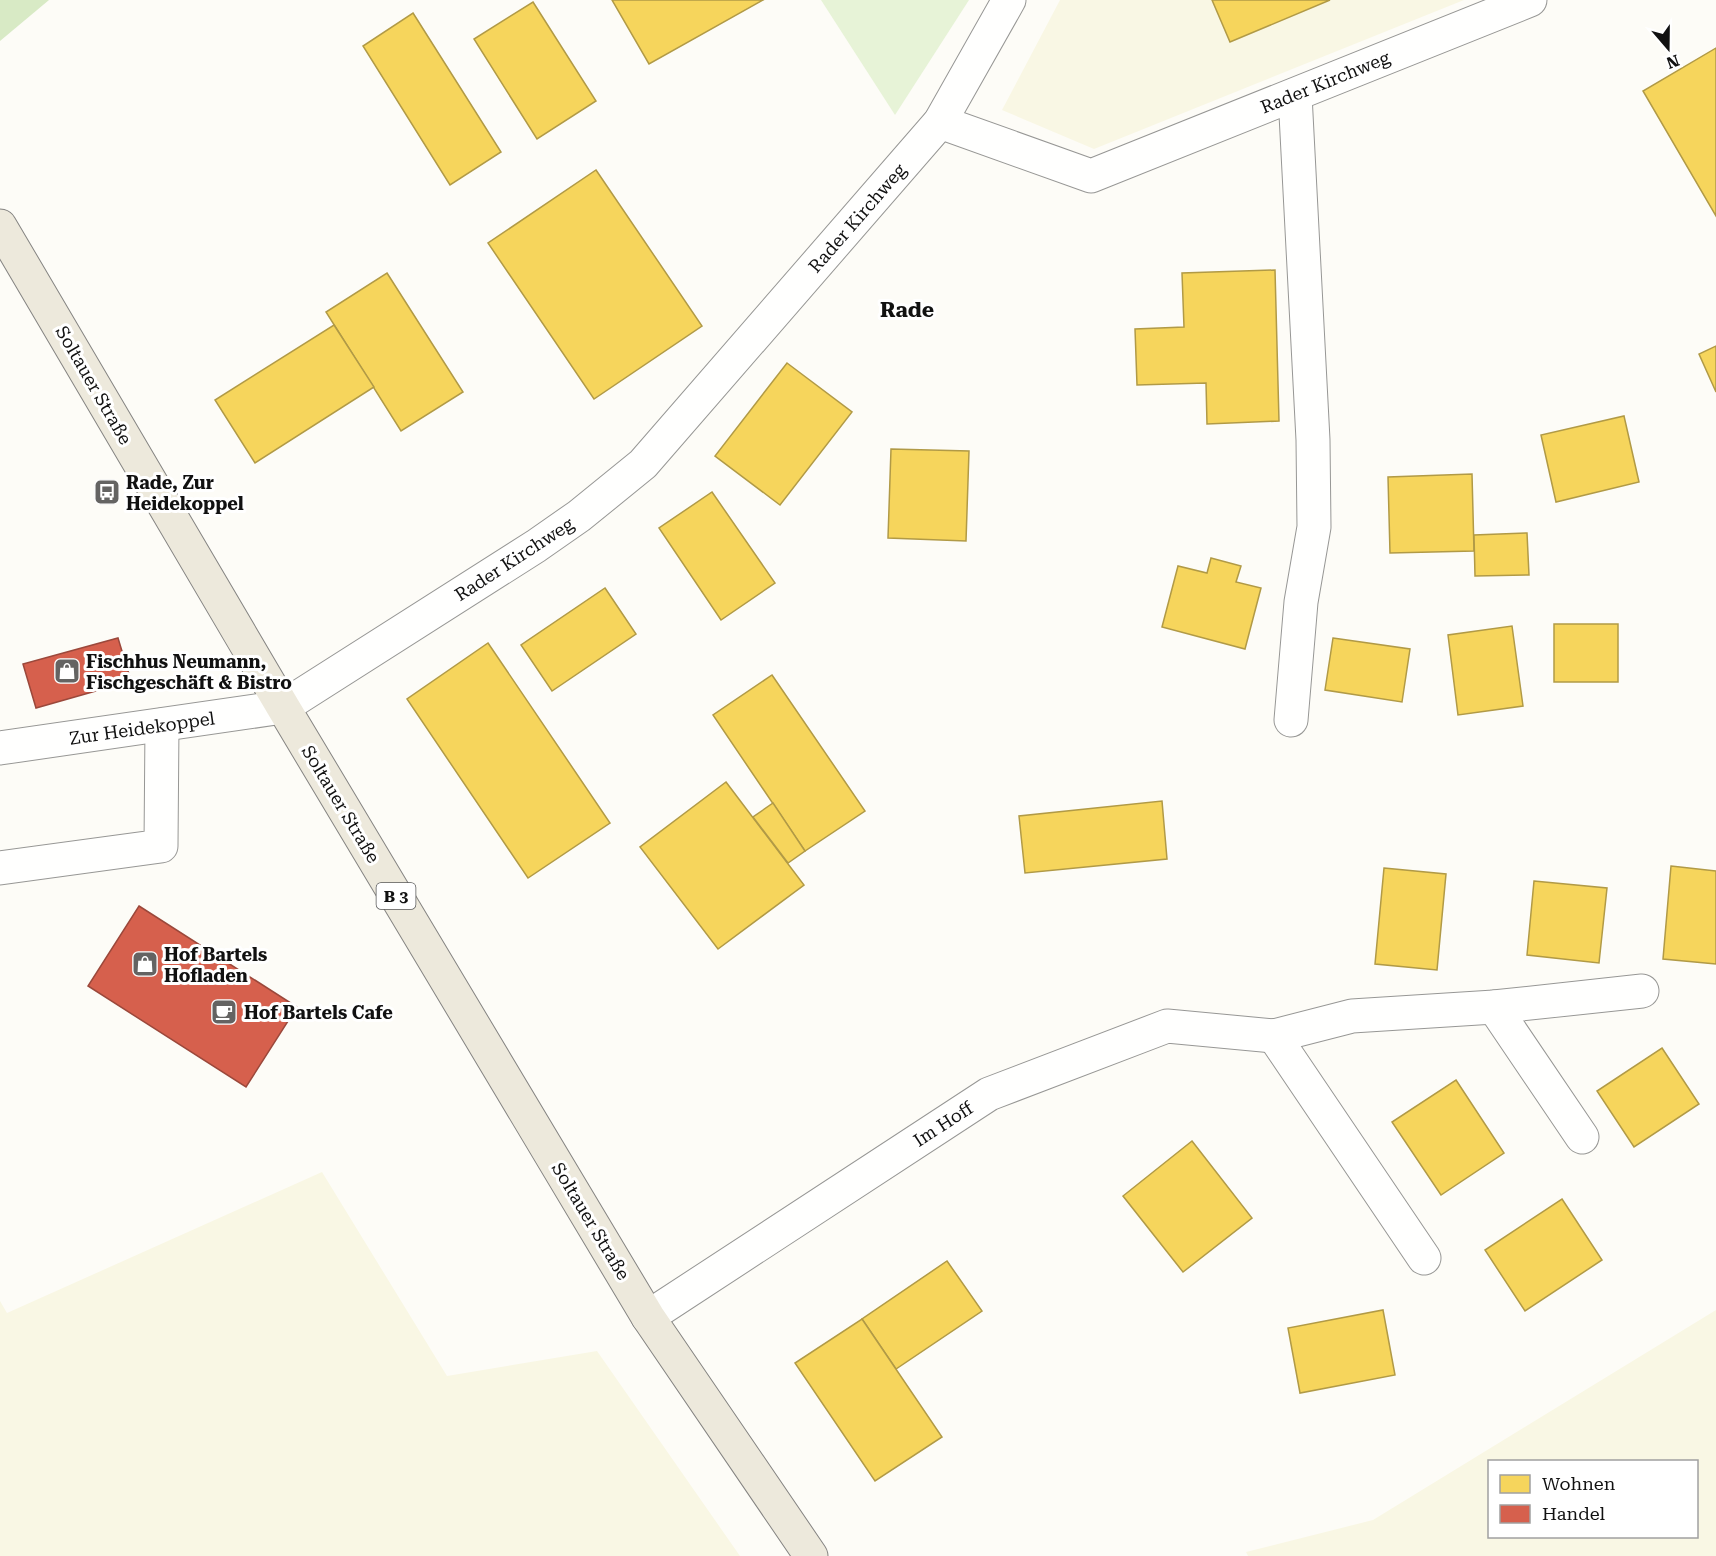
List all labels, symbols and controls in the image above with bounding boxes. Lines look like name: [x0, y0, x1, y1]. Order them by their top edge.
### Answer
north arrow: [1638, 18, 1698, 78]
street label: Rader Kirchweg: [1257, 46, 1393, 117]
text: N: [1664, 51, 1682, 73]
street label: Rader Kirchweg: [804, 159, 910, 277]
district label: Rade: [880, 298, 934, 322]
street label: Soltauer Straße: [52, 322, 136, 448]
place label: Rade, Zur Heidekoppel: [126, 472, 244, 514]
bus stop icon: Rade, Zur Heidekoppel: [92, 477, 122, 507]
street label: Rader Kirchweg: [451, 512, 578, 605]
place label: Fischhus Neumann, Fischgeschäft & Bistro: [86, 651, 292, 693]
shop icon: Fischhus Neumann, Fischgeschäft & Bistro: [52, 656, 82, 686]
street label: Zur Heidekoppel: [68, 707, 217, 749]
street label: Soltauer Straße: [298, 741, 384, 867]
road number: B 3: [376, 883, 416, 909]
place label: Hof Bartels Hofladen: [164, 944, 267, 986]
shop icon: Hof Bartels Hofladen: [130, 949, 160, 979]
cafe icon: Hof Bartels Cafe: [209, 997, 239, 1027]
place label: Hof Bartels Cafe: [244, 1002, 393, 1023]
street label: Im Hoff: [909, 1097, 977, 1151]
street label: Soltauer Straße: [548, 1158, 634, 1284]
legend: [1488, 1460, 1698, 1538]
text: Wohnen: [1542, 1473, 1616, 1494]
text: Handel: [1542, 1503, 1605, 1524]

